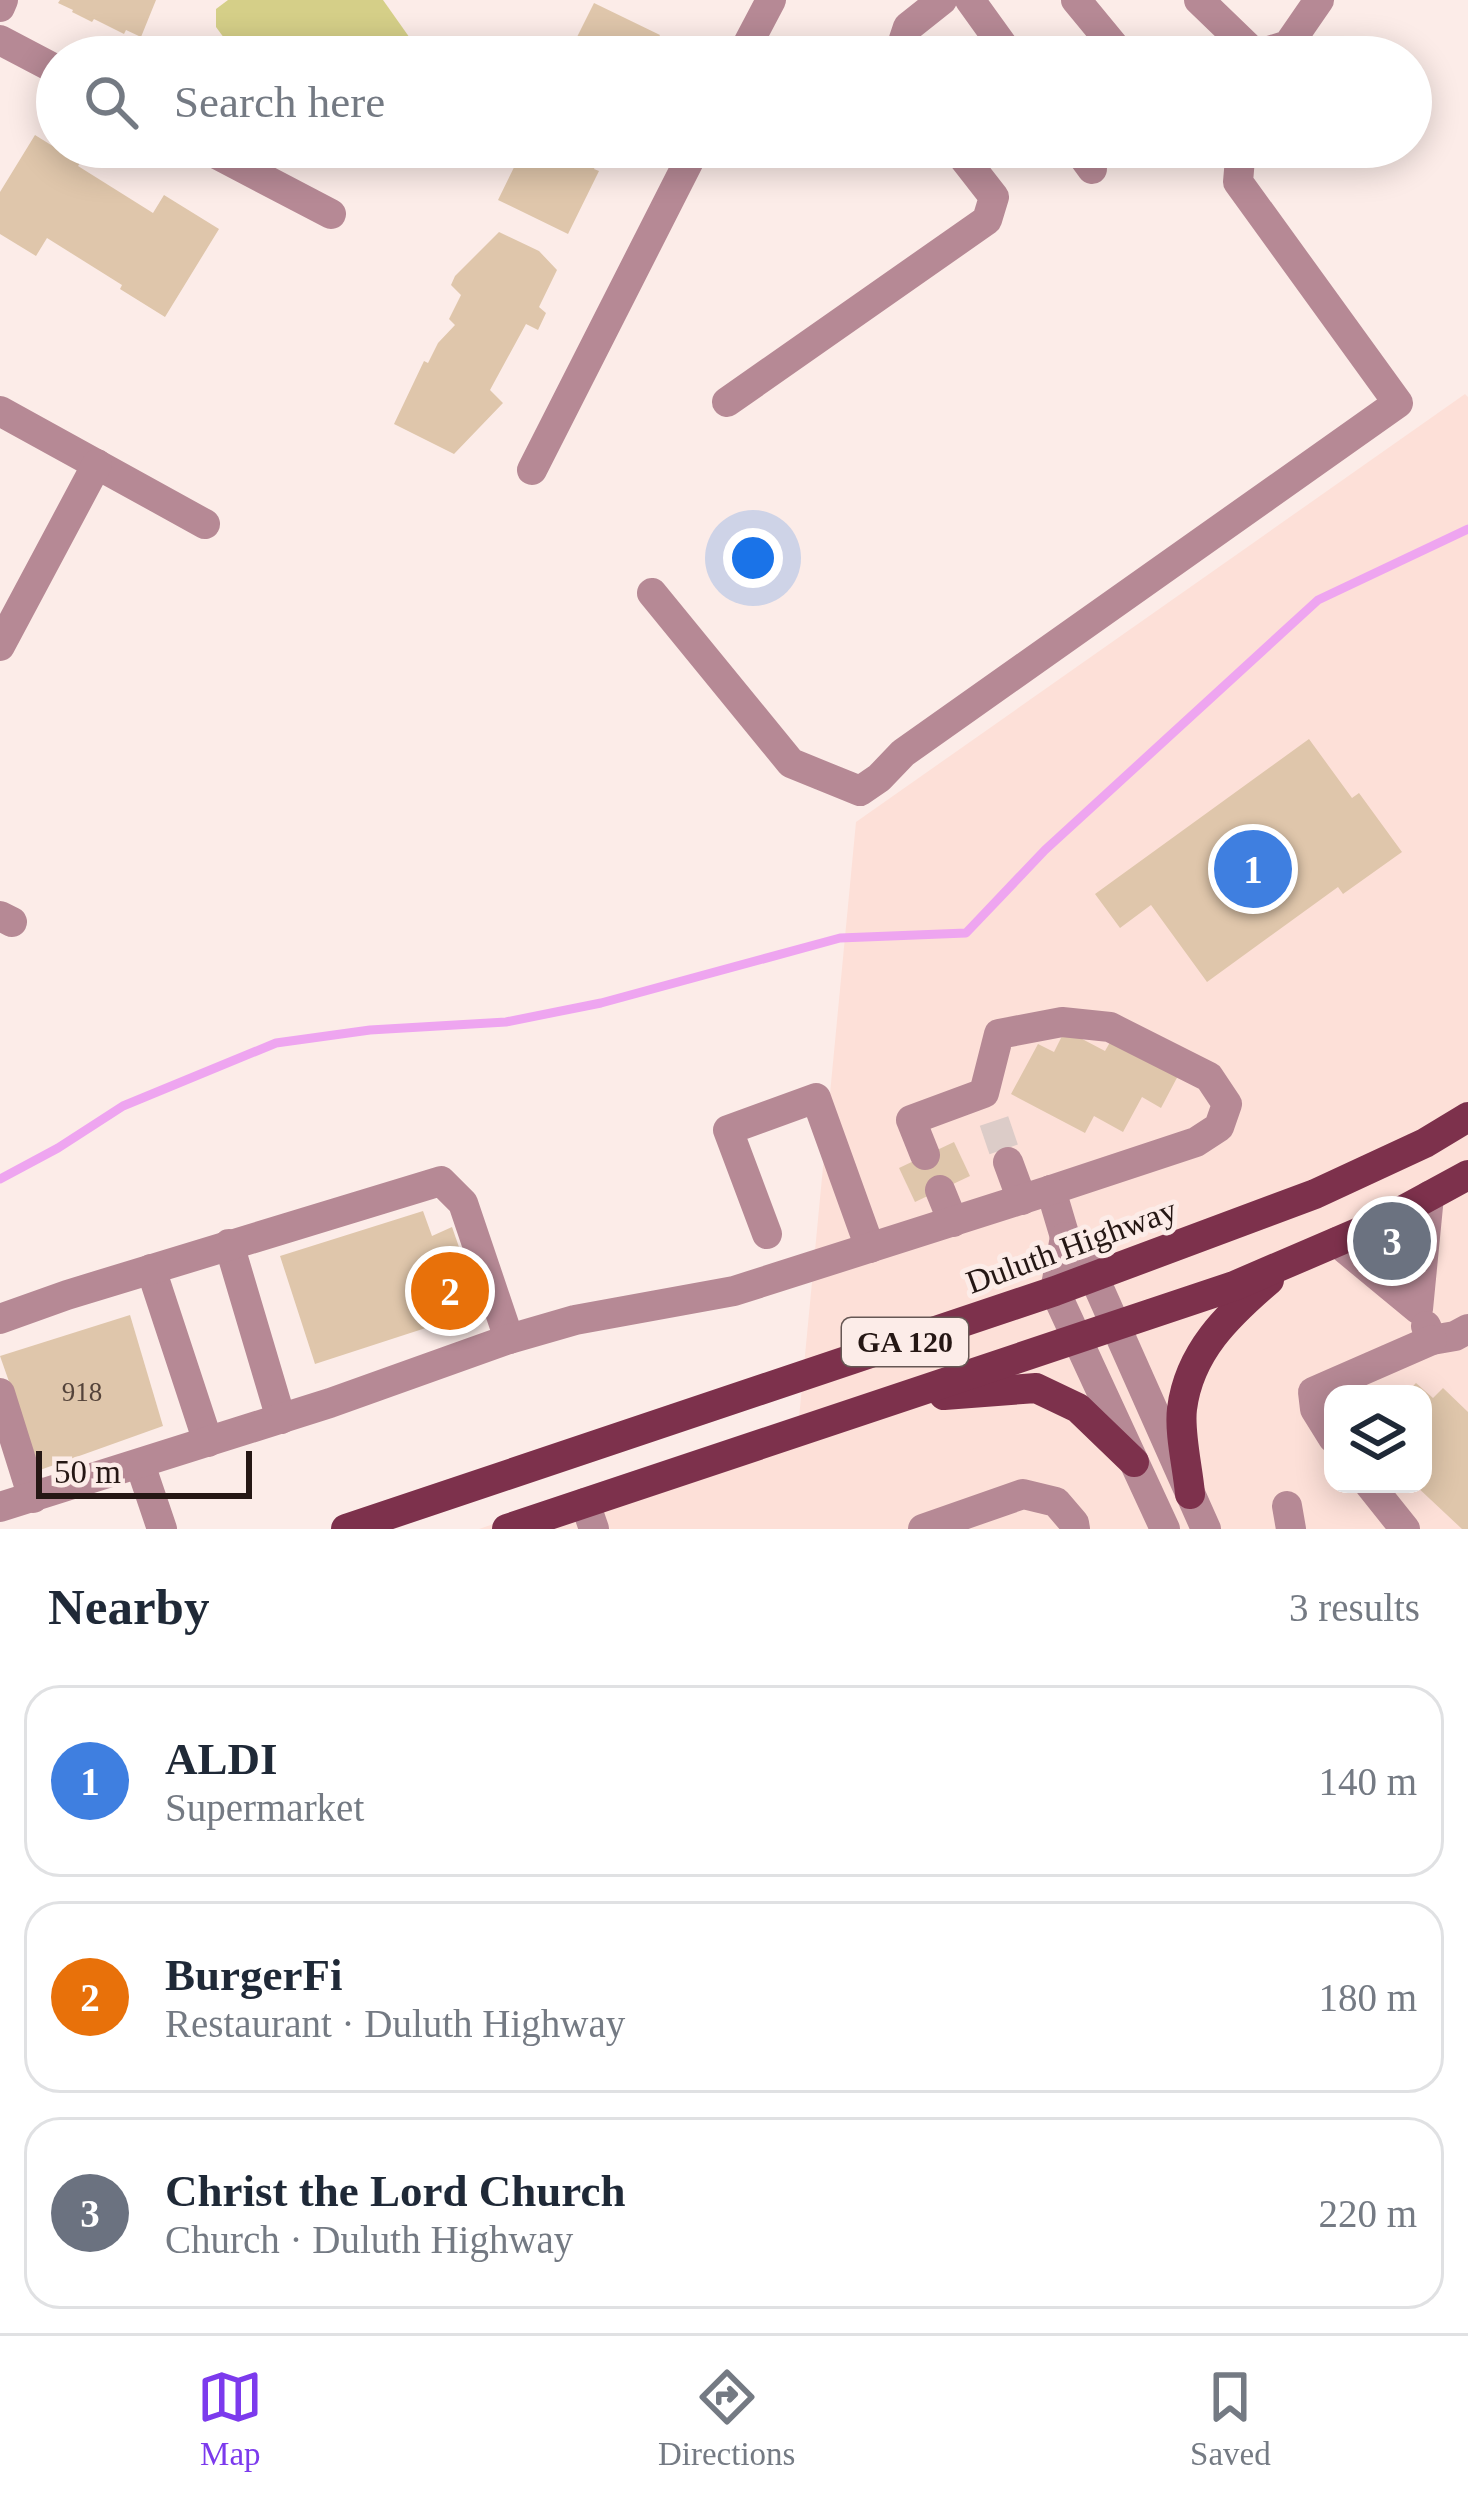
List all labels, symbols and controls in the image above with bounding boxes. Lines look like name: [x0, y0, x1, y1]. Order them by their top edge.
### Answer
search box: [36, 36, 1432, 168]
icon: search: [78, 69, 144, 135]
text: Search here: [174, 77, 385, 127]
your location: [723, 528, 783, 588]
pin: 1: [1214, 824, 1292, 914]
street label: Duluth Highway: [961, 1191, 1182, 1301]
pin: 3: [1353, 1196, 1431, 1286]
pin: 2: [411, 1246, 489, 1336]
road number: GA 120: [842, 1318, 968, 1366]
house number: 918: [62, 1377, 102, 1407]
map controls: [1324, 1385, 1432, 1493]
button: layers: [1324, 1385, 1432, 1493]
scale bar: [36, 1445, 252, 1498]
text: 50 m: [54, 1454, 121, 1490]
text: Nearby: [48, 1579, 209, 1635]
text: 3 results: [1289, 1586, 1420, 1629]
text: ALDI: [165, 1734, 278, 1784]
text: 1: [80, 1760, 100, 1803]
text: 140 m: [1318, 1760, 1417, 1803]
text: Supermarket: [165, 1786, 364, 1829]
text: BurgerFi: [165, 1950, 342, 2000]
text: 2: [80, 1976, 100, 2019]
text: 180 m: [1318, 1976, 1417, 2019]
text: Restaurant · Duluth Highway: [165, 2002, 625, 2045]
text: Christ the Lord Church: [165, 2166, 625, 2216]
text: 3: [80, 2192, 100, 2235]
text: 220 m: [1318, 2192, 1417, 2235]
text: Church · Duluth Highway: [165, 2218, 573, 2261]
tab: Map: [197, 2364, 263, 2473]
tab: Directions: [658, 2364, 795, 2473]
tab: Saved: [1190, 2364, 1271, 2473]

